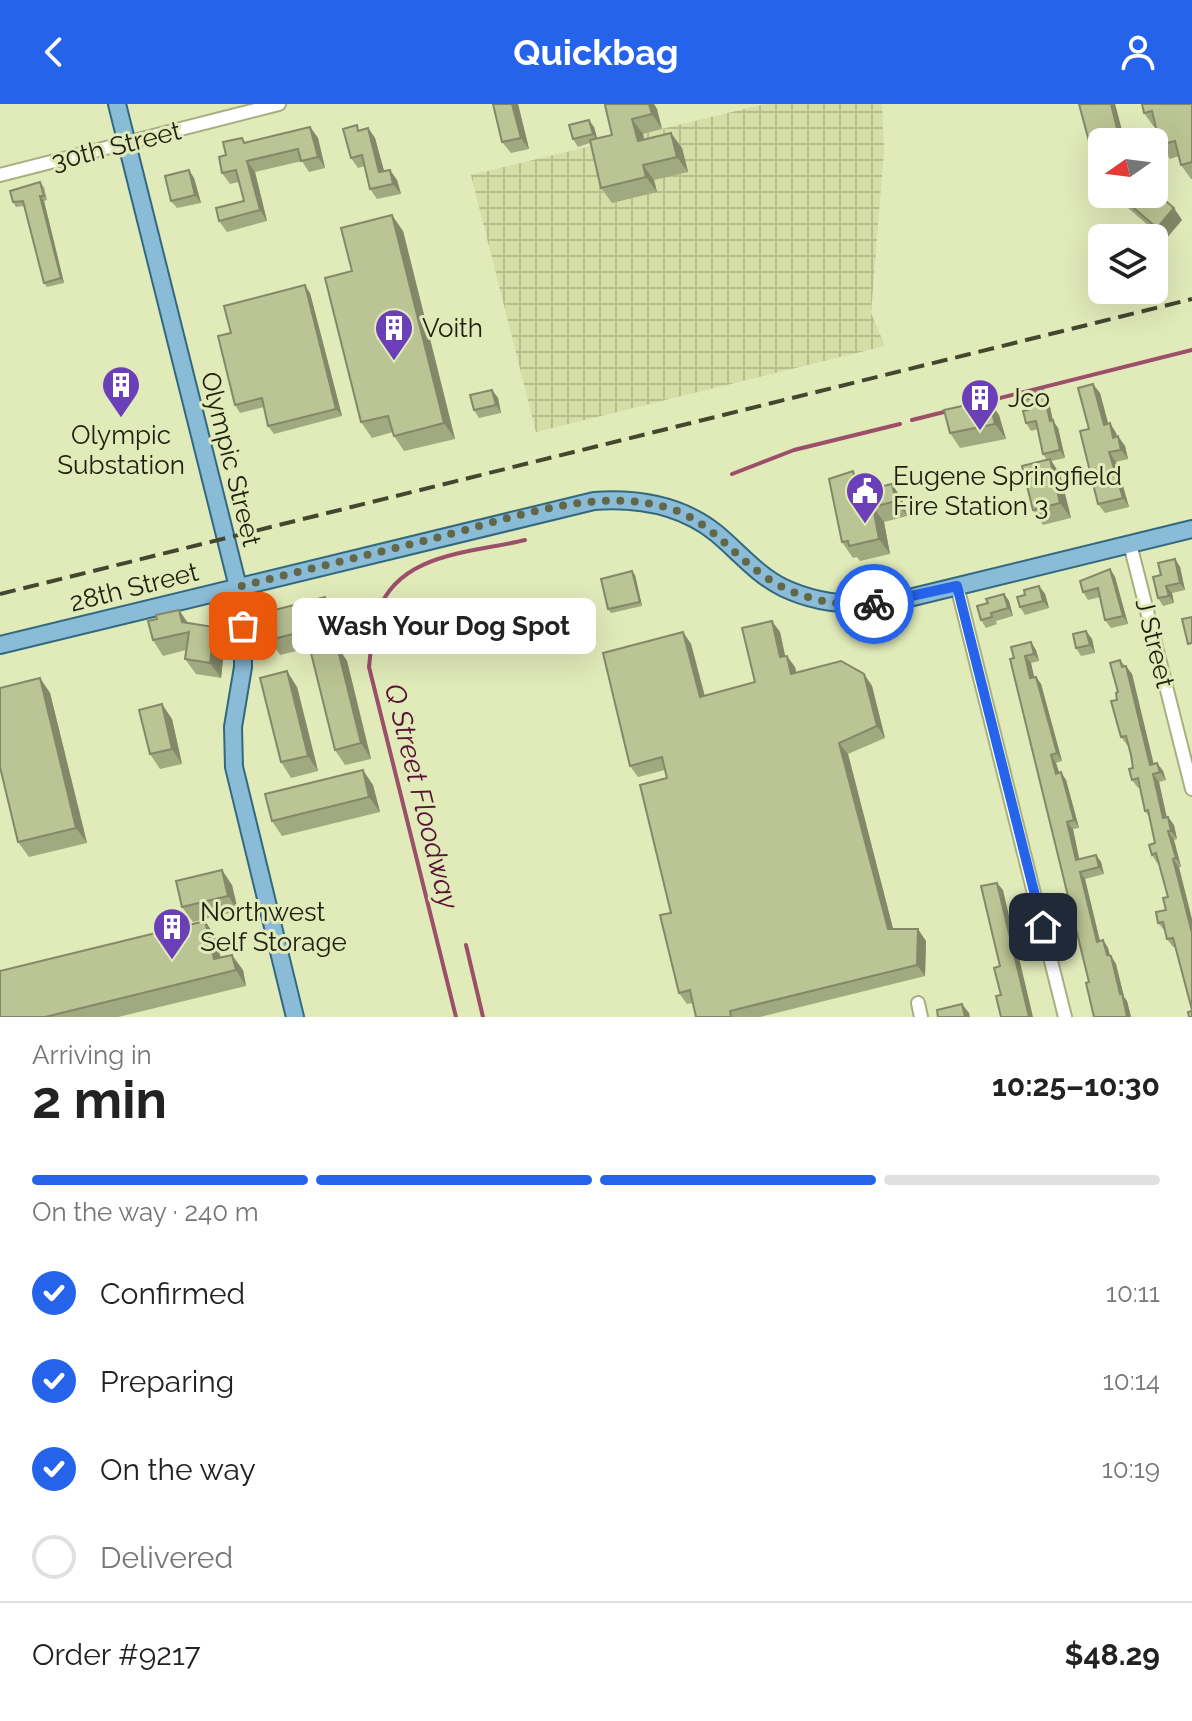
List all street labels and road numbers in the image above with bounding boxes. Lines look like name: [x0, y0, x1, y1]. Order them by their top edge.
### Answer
street label: 30th Street: [48, 115, 184, 177]
street label: Olympic Street: [195, 369, 267, 550]
street label: 28th Street: [67, 556, 202, 617]
street label: J Street: [1129, 595, 1181, 691]

